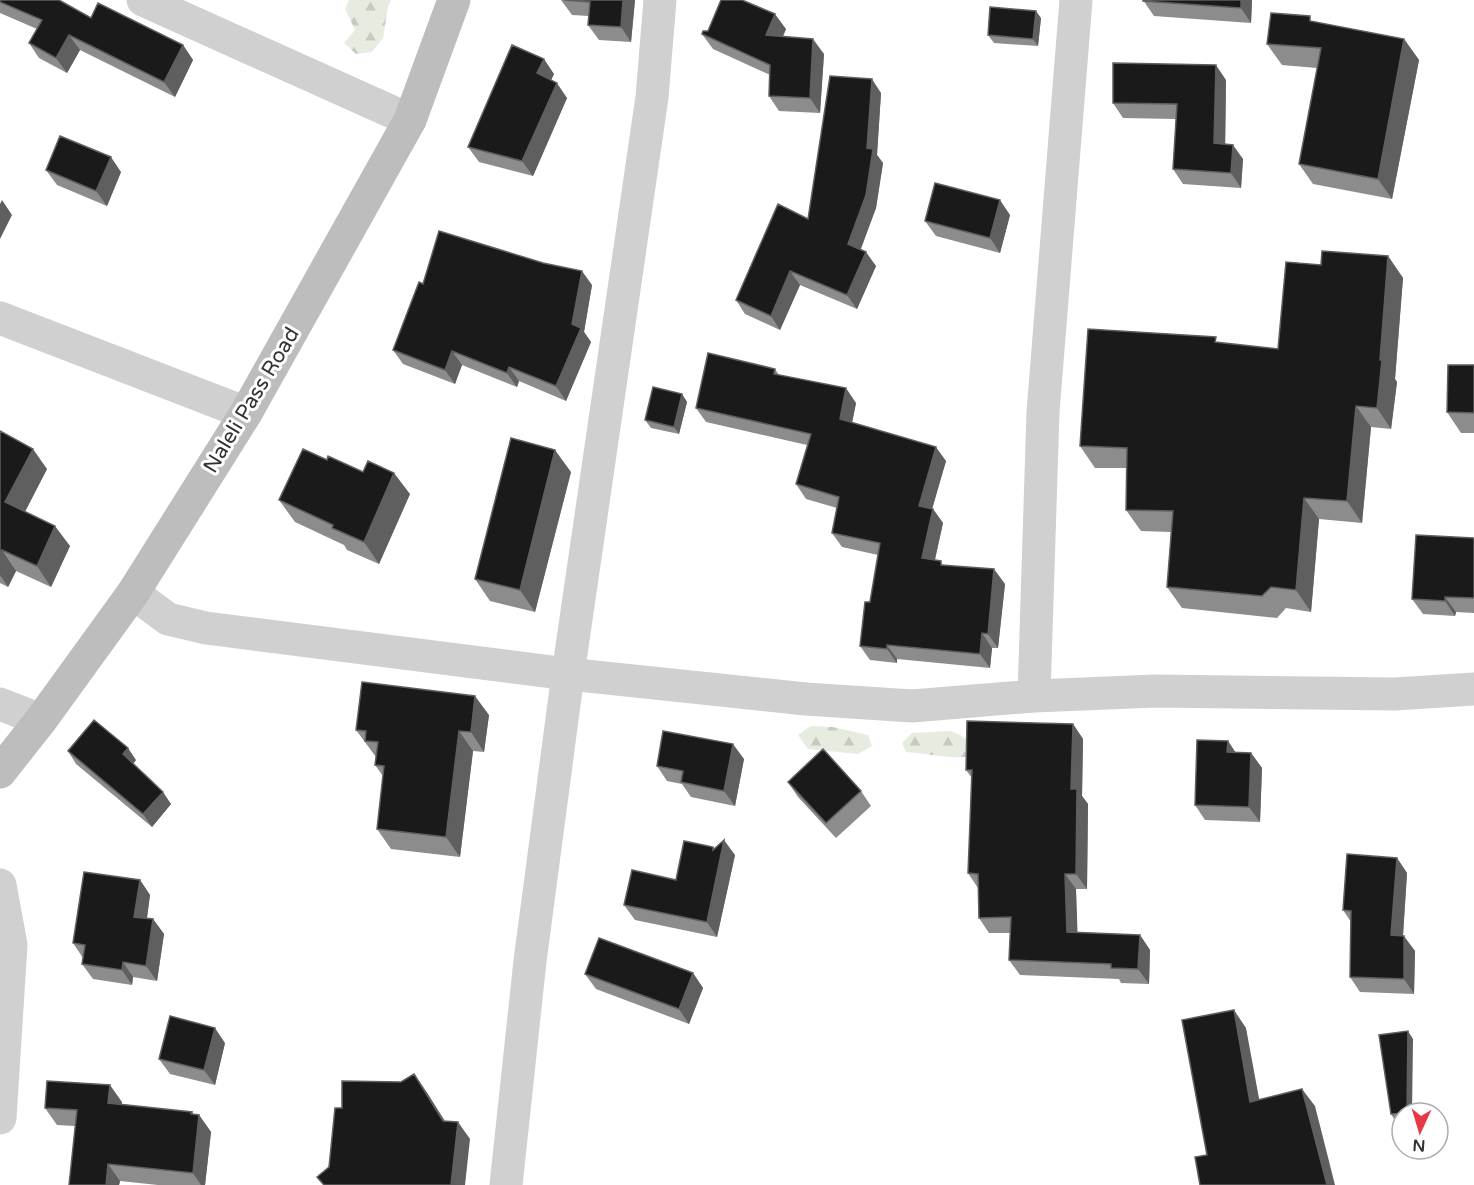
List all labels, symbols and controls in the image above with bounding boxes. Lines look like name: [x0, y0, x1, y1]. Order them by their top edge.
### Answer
street label: Naleli Pass Road: [198, 323, 305, 478]
north arrow: [1390, 1101, 1450, 1161]
text: N: [1412, 1135, 1426, 1155]

